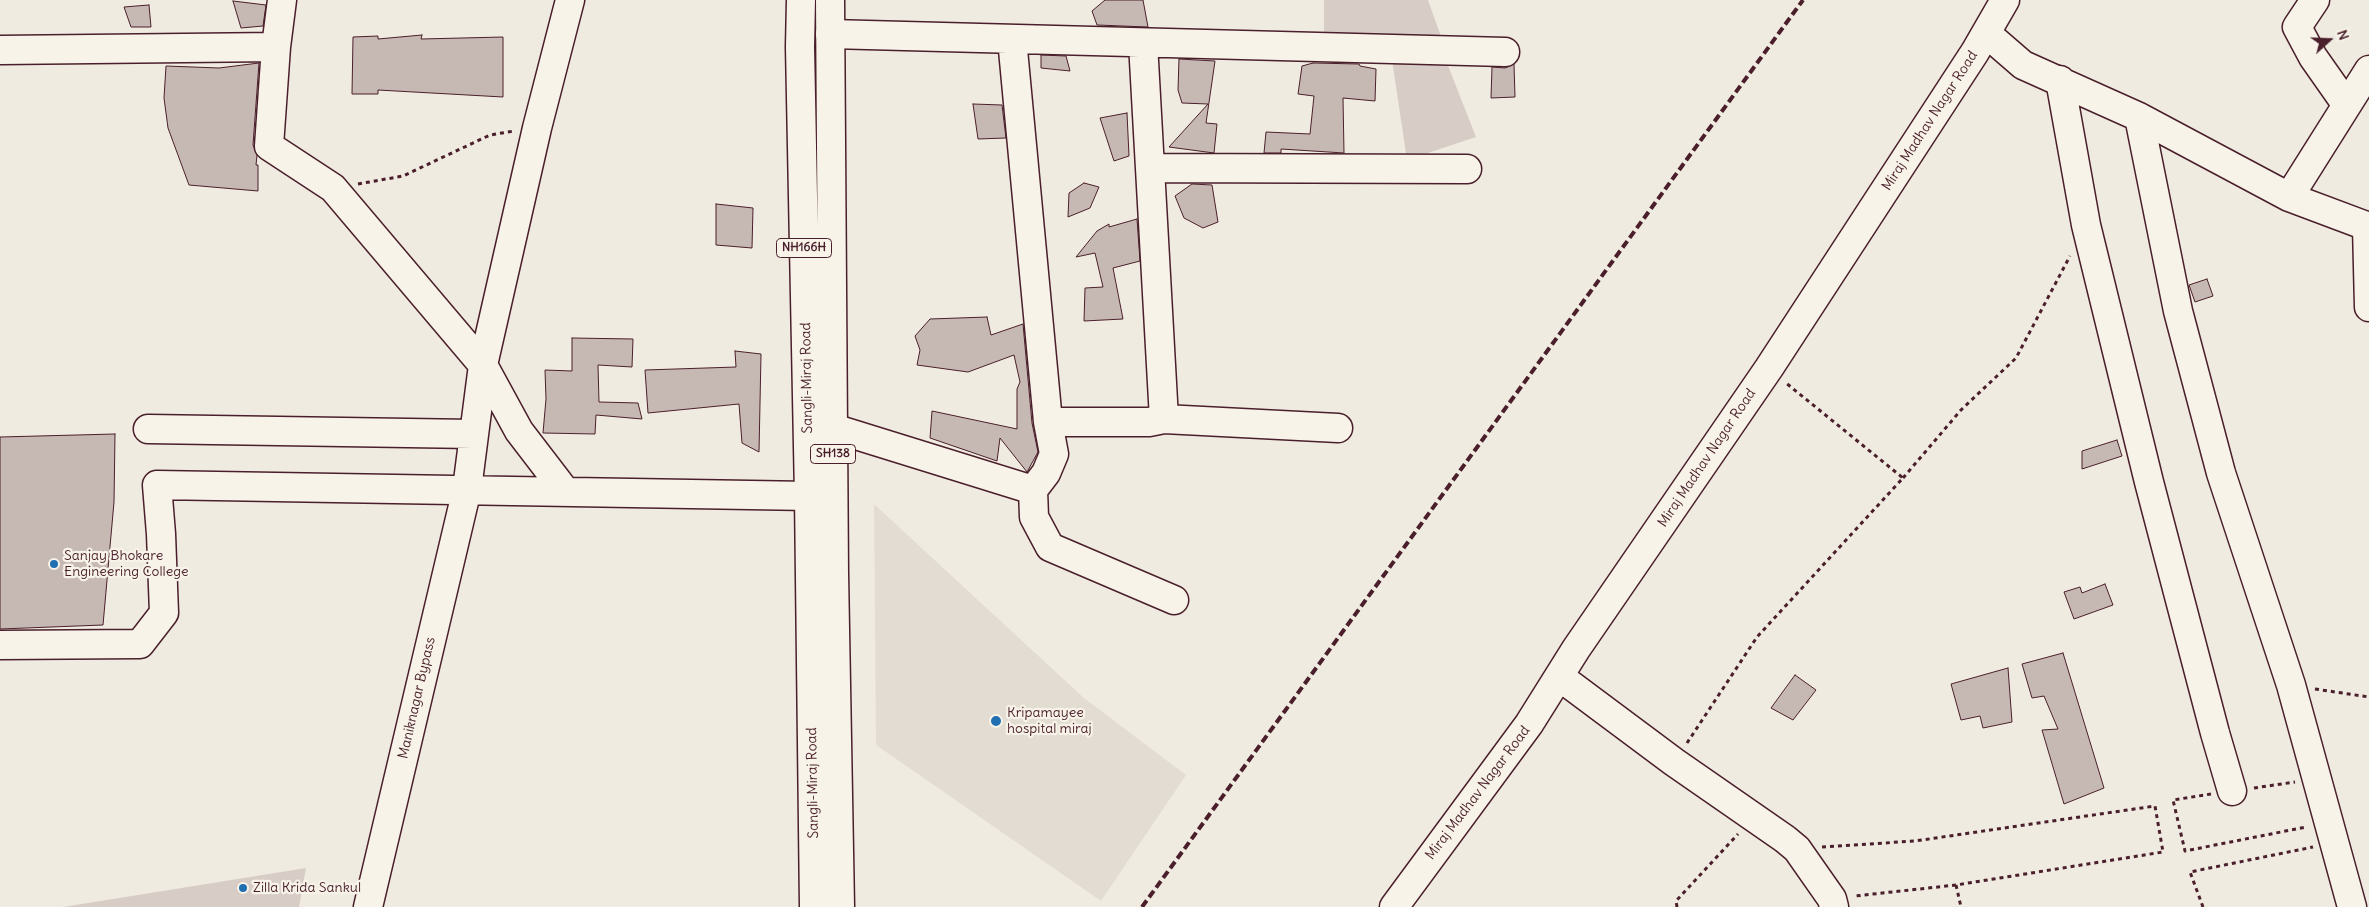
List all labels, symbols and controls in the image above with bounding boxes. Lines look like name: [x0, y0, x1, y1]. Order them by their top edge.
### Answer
north arrow: [2304, 15, 2354, 65]
text: N: [2333, 27, 2353, 42]
street label: Miraj Madhav Nagar Road: [1879, 48, 1981, 194]
road number: NH166H: [776, 238, 832, 258]
street label: Sangli-Miraj Road: [798, 322, 816, 434]
street label: Miraj Madhav Nagar Road: [1654, 386, 1760, 530]
road number: SH138: [810, 444, 856, 464]
place label: Sanjay Bhokare Engineering College: [64, 548, 189, 580]
marker: Sanjay Bhokare Engineering College: [48, 558, 60, 570]
street label: Maniknagar Bypass: [395, 636, 439, 760]
place label: Kripamayee hospital miraj: [1007, 705, 1092, 738]
marker: Kripamayee hospital miraj: [989, 714, 1003, 728]
street label: Miraj Madhav Nagar Road: [1422, 723, 1534, 863]
street label: Sangli-Miraj Road: [804, 727, 822, 839]
place label: Zilla Krida Sankul: [253, 880, 361, 896]
marker: Zilla Krida Sankul: [237, 882, 249, 894]

